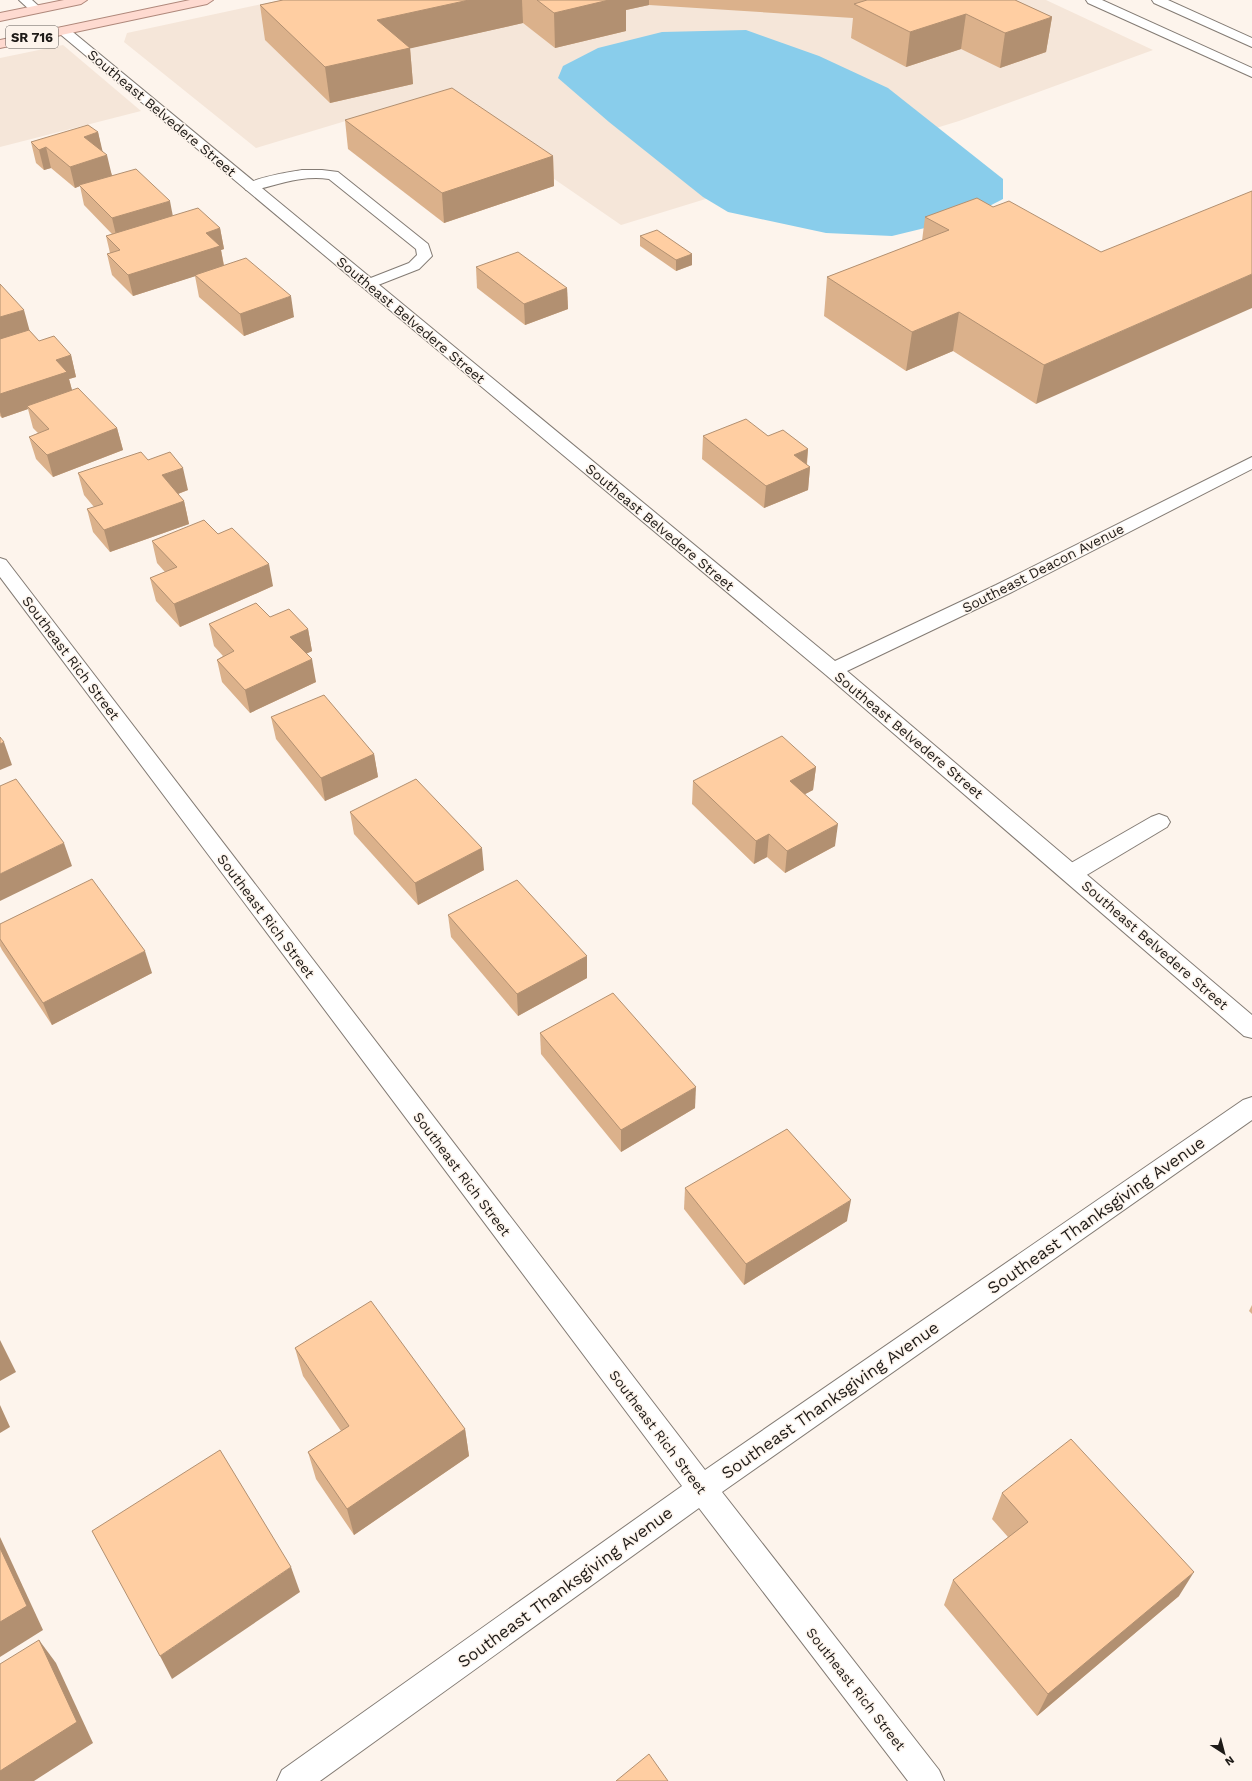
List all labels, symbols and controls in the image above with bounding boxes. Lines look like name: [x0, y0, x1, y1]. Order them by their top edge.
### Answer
road number: SR 716: [6, 26, 58, 48]
street label: Southeast Belvedere Street: [85, 46, 239, 180]
street label: Southeast Belvedere Street: [334, 253, 488, 387]
street label: Southeast Belvedere Street: [583, 460, 737, 594]
street label: Southeast Deacon Avenue: [959, 520, 1127, 616]
street label: Southeast Rich Street: [19, 593, 123, 723]
street label: Southeast Belvedere Street: [832, 668, 986, 802]
street label: Southeast Rich Street: [214, 851, 318, 981]
street label: Southeast Belvedere Street: [1079, 877, 1231, 1013]
street label: Southeast Rich Street: [410, 1109, 514, 1239]
street label: Southeast Thanksgiving Avenue: [983, 1132, 1209, 1298]
street label: Southeast Thanksgiving Avenue: [717, 1317, 943, 1483]
street label: Southeast Rich Street: [606, 1367, 710, 1497]
street label: Southeast Thanksgiving Avenue: [454, 1502, 676, 1672]
street label: Southeast Rich Street: [803, 1625, 909, 1754]
north arrow: [1204, 1733, 1244, 1773]
text: N: [1222, 1753, 1237, 1768]

